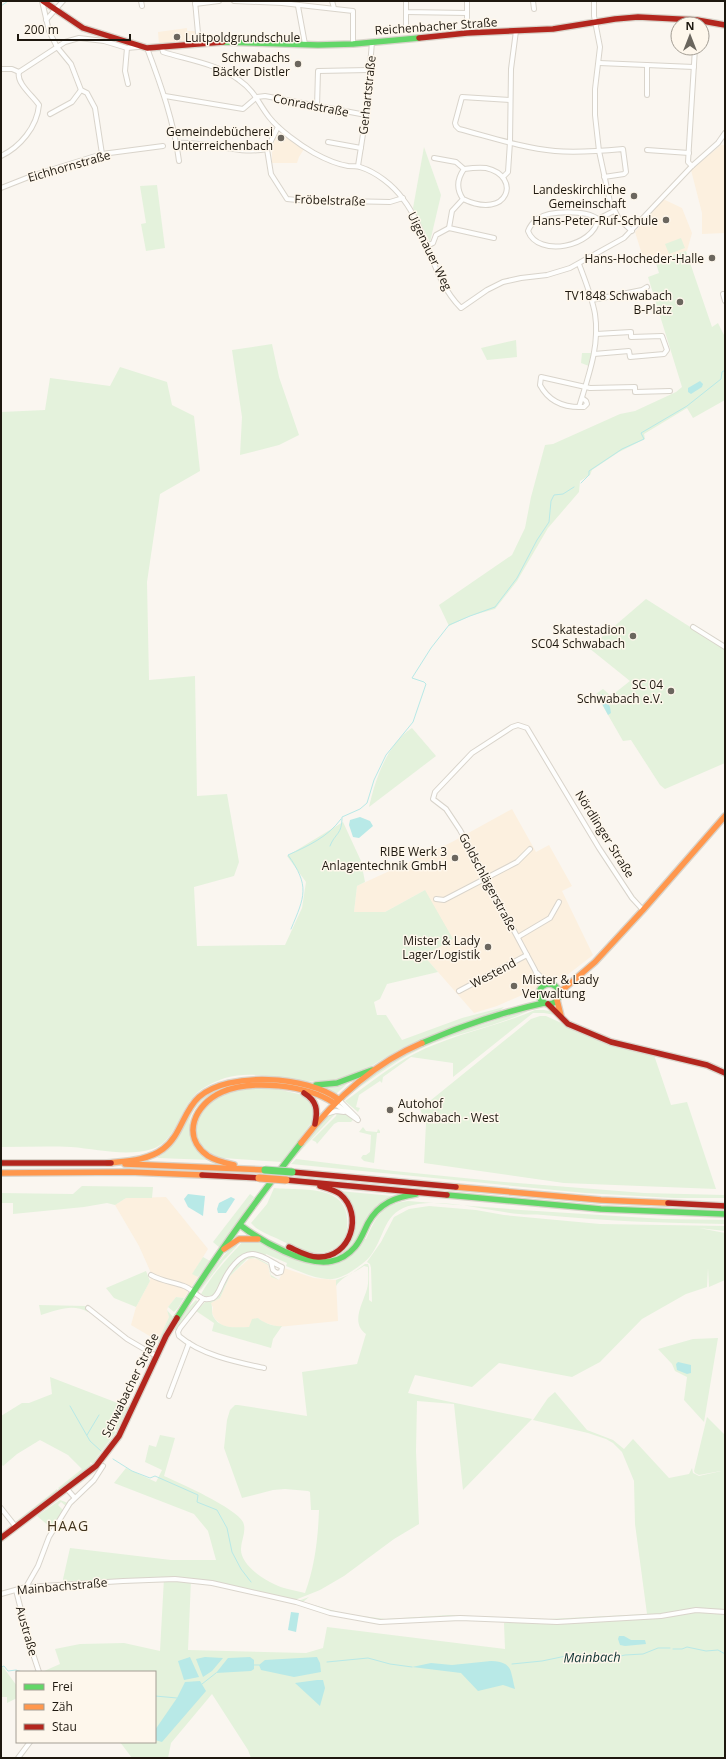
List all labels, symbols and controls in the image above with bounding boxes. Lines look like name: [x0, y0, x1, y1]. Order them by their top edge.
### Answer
street label: Reichenbacher Straße: [374, 13, 498, 39]
scale bar: [18, 16, 130, 42]
north arrow: [670, 16, 710, 56]
text: N: [686, 18, 694, 33]
text: 200 m: [24, 21, 59, 38]
place label: Luitpoldgrundschule: [185, 29, 301, 46]
marker: Luitpoldgrundschule: [172, 32, 182, 42]
place label: Schwabachs Bäcker Distler: [212, 49, 290, 80]
street label: Gerhartstraße: [354, 54, 380, 135]
marker: Schwabachs Bäcker Distler: [293, 59, 303, 69]
street label: Conradstraße: [272, 89, 351, 121]
place label: Gemeindebücherei Unterreichenbach: [166, 123, 273, 154]
marker: Gemeindebücherei Unterreichenbach: [276, 133, 286, 143]
street label: Eichhornstraße: [26, 146, 113, 186]
place label: Landeskirchliche Gemeinschaft: [533, 181, 626, 212]
street label: Fröbelstraße: [294, 190, 366, 210]
marker: Landeskirchliche Gemeinschaft: [629, 191, 639, 201]
street label: Uigenauer Weg: [404, 209, 457, 294]
place label: Hans-Peter-Ruf-Schule: [532, 212, 658, 229]
marker: Hans-Peter-Ruf-Schule: [661, 215, 671, 225]
place label: Hans-Hocheder-Halle: [584, 250, 704, 267]
marker: Hans-Hocheder-Halle: [707, 253, 717, 263]
place label: TV1848 Schwabach B-Platz: [565, 287, 672, 318]
marker: TV1848 Schwabach B-Platz: [675, 297, 685, 307]
place label: Skatestadion SC04 Schwabach: [531, 621, 625, 652]
marker: Skatestadion SC04 Schwabach: [628, 631, 638, 641]
place label: SC 04 Schwabach e.V.: [577, 676, 663, 707]
marker: SC 04 Schwabach e.V.: [666, 686, 676, 696]
street label: Nördlinger Straße: [571, 787, 639, 881]
street label: Goldschlägerstraße: [455, 830, 521, 934]
place label: RIBE Werk 3 Anlagentechnik GmbH: [322, 843, 447, 874]
marker: RIBE Werk 3 Anlagentechnik GmbH: [450, 853, 460, 863]
place label: Mister & Lady Lager/Logistik: [402, 932, 481, 963]
marker: Mister & Lady Lager/Logistik: [483, 942, 493, 952]
street label: Westend: [467, 954, 519, 992]
place label: Mister & Lady Verwaltung: [522, 971, 600, 1002]
marker: Mister & Lady Verwaltung: [509, 981, 519, 991]
place label: Autohof Schwabach - West: [398, 1095, 499, 1126]
marker: Autohof Schwabach - West: [385, 1105, 395, 1115]
street label: Schwabacher Straße: [97, 1330, 163, 1440]
district label: HAAG: [47, 1516, 89, 1535]
street label: Mainbachstraße: [16, 1574, 108, 1598]
street label: Austraße: [12, 1604, 42, 1658]
water label: Mainbach: [563, 1648, 621, 1666]
legend: [16, 1671, 156, 1743]
text: Frei: [52, 1678, 73, 1695]
text: Zäh: [52, 1698, 73, 1715]
text: Stau: [52, 1718, 77, 1735]

